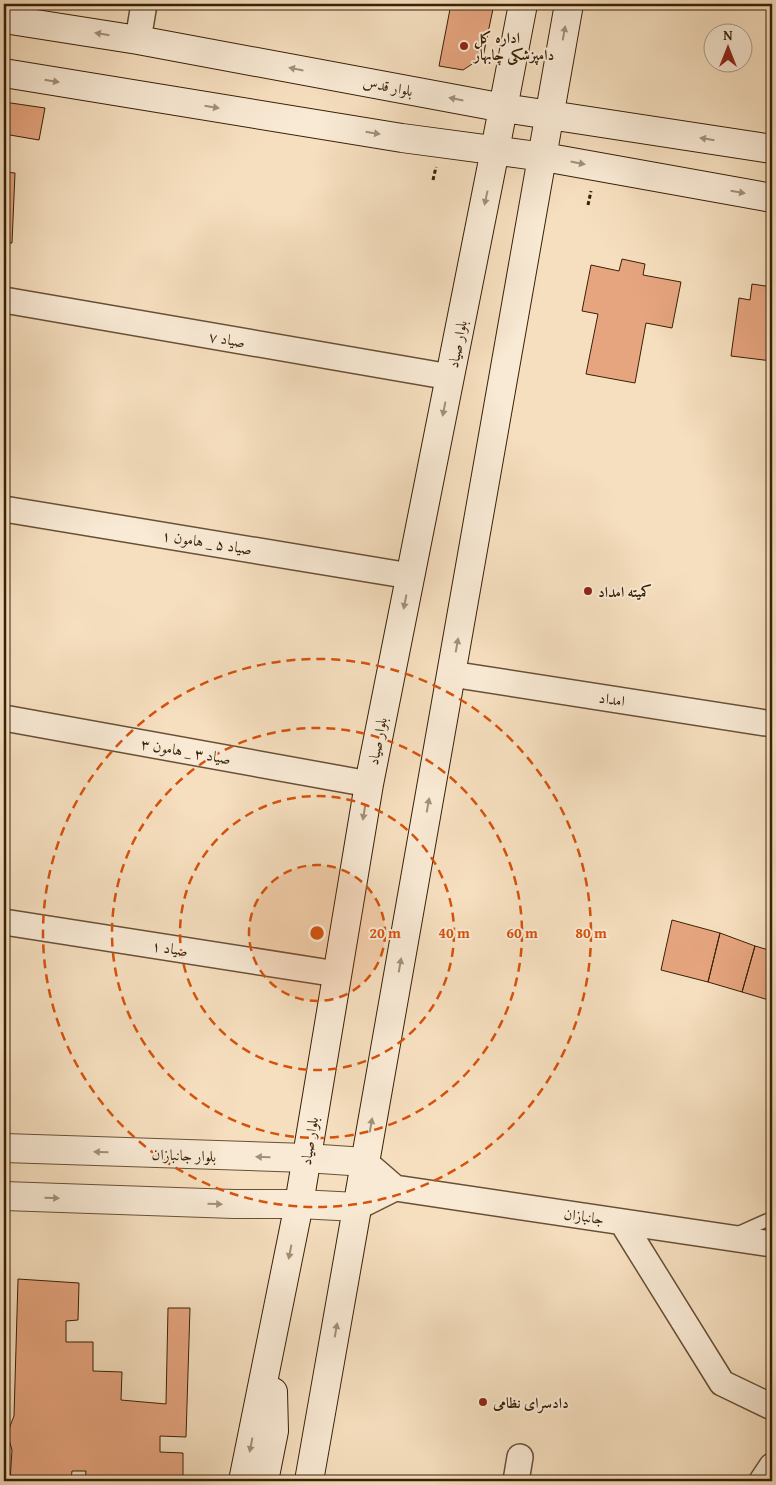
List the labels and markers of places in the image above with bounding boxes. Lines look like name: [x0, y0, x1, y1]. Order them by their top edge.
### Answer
place label: اداره کل دامپزشکی چابهار: [472, 27, 554, 66]
marker: اداره کل دامپزشکی چابهار: [458, 40, 470, 52]
place label: کمیته امداد: [598, 581, 652, 602]
marker: کمیته امداد: [582, 585, 594, 597]
centre of rings: [308, 924, 326, 942]
place label: دادسرای نظامی: [492, 1392, 569, 1414]
marker: دادسرای نظامی: [477, 1396, 489, 1408]

